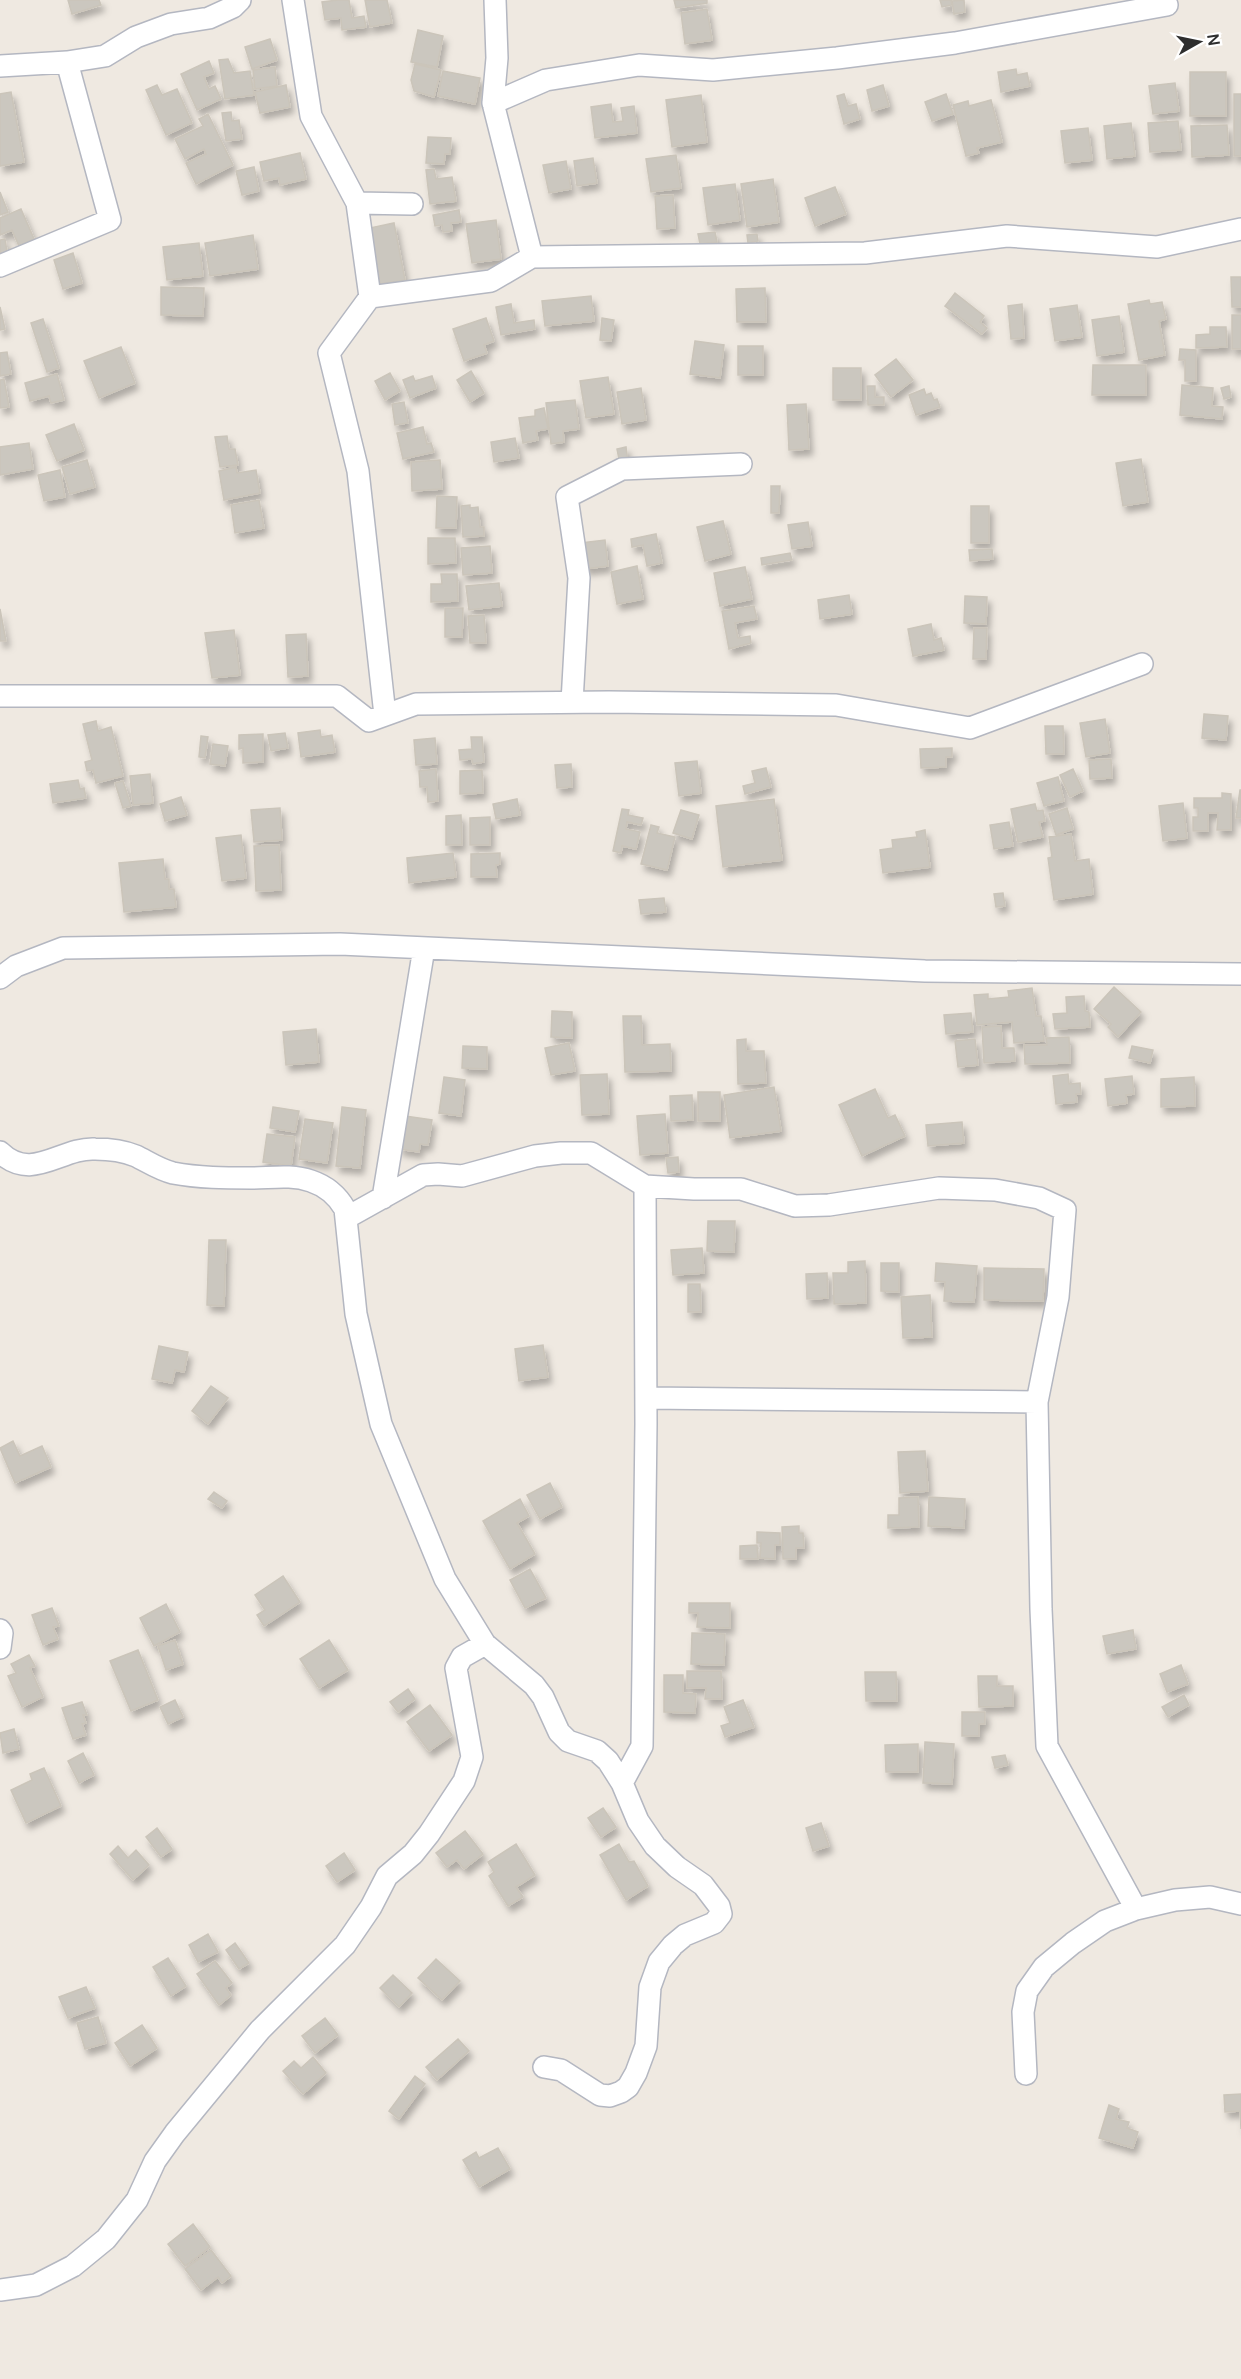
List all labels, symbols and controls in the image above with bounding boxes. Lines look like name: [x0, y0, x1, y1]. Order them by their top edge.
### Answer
north arrow: [1169, 12, 1229, 72]
text: N: [1202, 32, 1226, 47]

